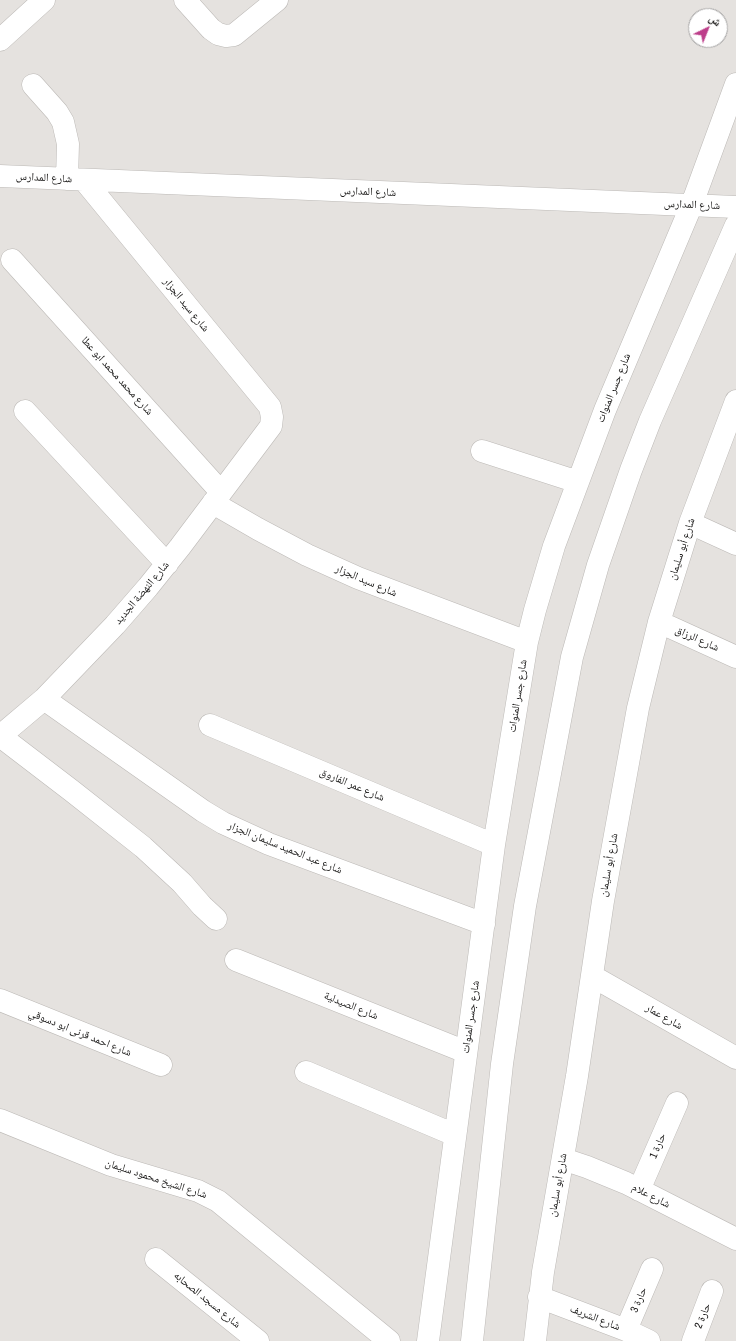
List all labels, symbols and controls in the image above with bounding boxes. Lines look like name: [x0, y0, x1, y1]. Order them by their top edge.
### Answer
north arrow: [688, 8, 728, 48]
text: ش: [706, 11, 725, 29]
street label: شارع المدارس: [16, 170, 72, 186]
street label: شارع المدارس: [340, 184, 396, 200]
street label: شارع المدارس: [664, 197, 720, 213]
street label: شارع سيد الجزار: [160, 275, 212, 335]
street label: شارع محمد محمد ابو عطا: [78, 334, 156, 418]
street label: شارع جسر المنوات: [594, 351, 634, 425]
street label: شارع أبو سليمان: [666, 516, 698, 582]
street label: شارع النهضة الجديد: [112, 559, 172, 627]
street label: شارع سيد الجزار: [333, 562, 399, 600]
street label: شارع الرزاق: [673, 623, 721, 655]
street label: شارع جسر المنوات: [506, 659, 530, 733]
street label: شارع عمر الفاروق: [318, 765, 386, 805]
street label: شارع عبد الحميد سليمان الجزار: [226, 819, 344, 877]
street label: شارع أبو سليمان: [597, 832, 621, 898]
street label: شارع جسر المنوات: [459, 980, 483, 1054]
street label: شارع الصيدلية: [322, 989, 380, 1023]
street label: شارع عمار: [643, 1001, 685, 1033]
street label: شارع احمد قرنى ابو دسوقي: [27, 1006, 133, 1060]
street label: حارة 1: [647, 1131, 669, 1161]
street label: شارع أبو سليمان: [546, 1152, 570, 1218]
street label: شارع الشيخ محمود سليمان: [103, 1156, 209, 1202]
street label: شارع علام: [630, 1181, 672, 1211]
street label: شارع مسجد الصحابه: [171, 1269, 243, 1331]
street label: حارة 3: [628, 1285, 650, 1315]
street label: حارة 2: [692, 1301, 714, 1331]
street label: شارع الشريف: [568, 1302, 622, 1334]

